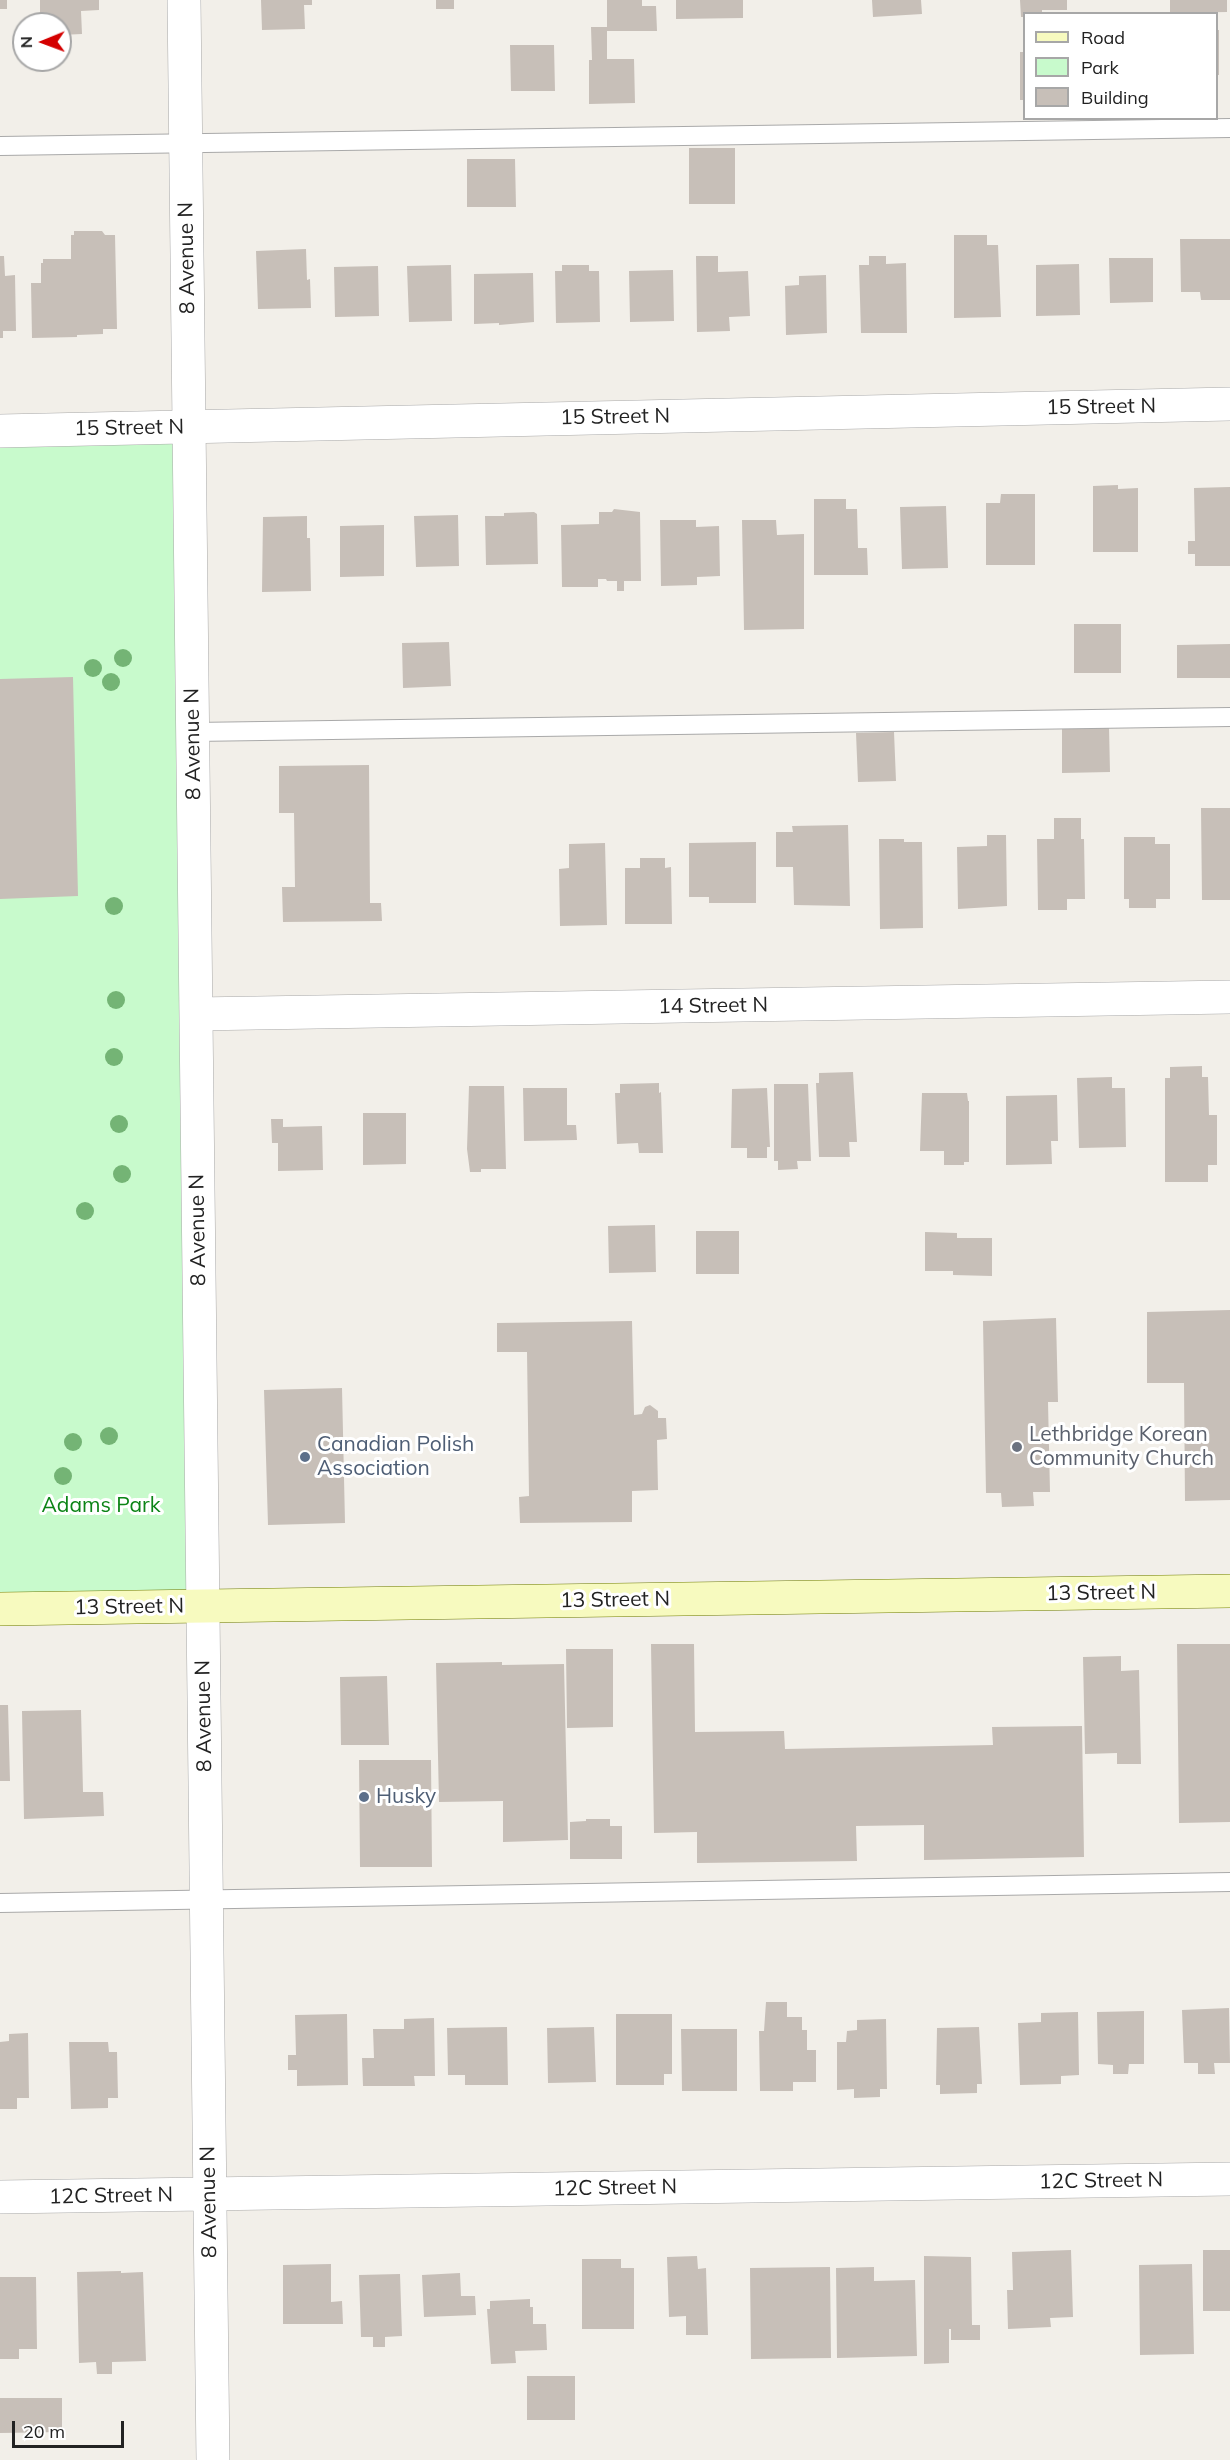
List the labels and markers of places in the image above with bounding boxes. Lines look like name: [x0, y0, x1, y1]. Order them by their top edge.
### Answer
place label: Lethbridge Korean Community Church: [1029, 1422, 1214, 1472]
place label: Canadian Polish Association: [317, 1432, 474, 1482]
marker: Lethbridge Korean Community Church: [1010, 1440, 1024, 1454]
marker: Canadian Polish Association: [298, 1450, 312, 1464]
place label: Husky: [376, 1784, 436, 1810]
marker: Husky: [357, 1790, 371, 1804]

